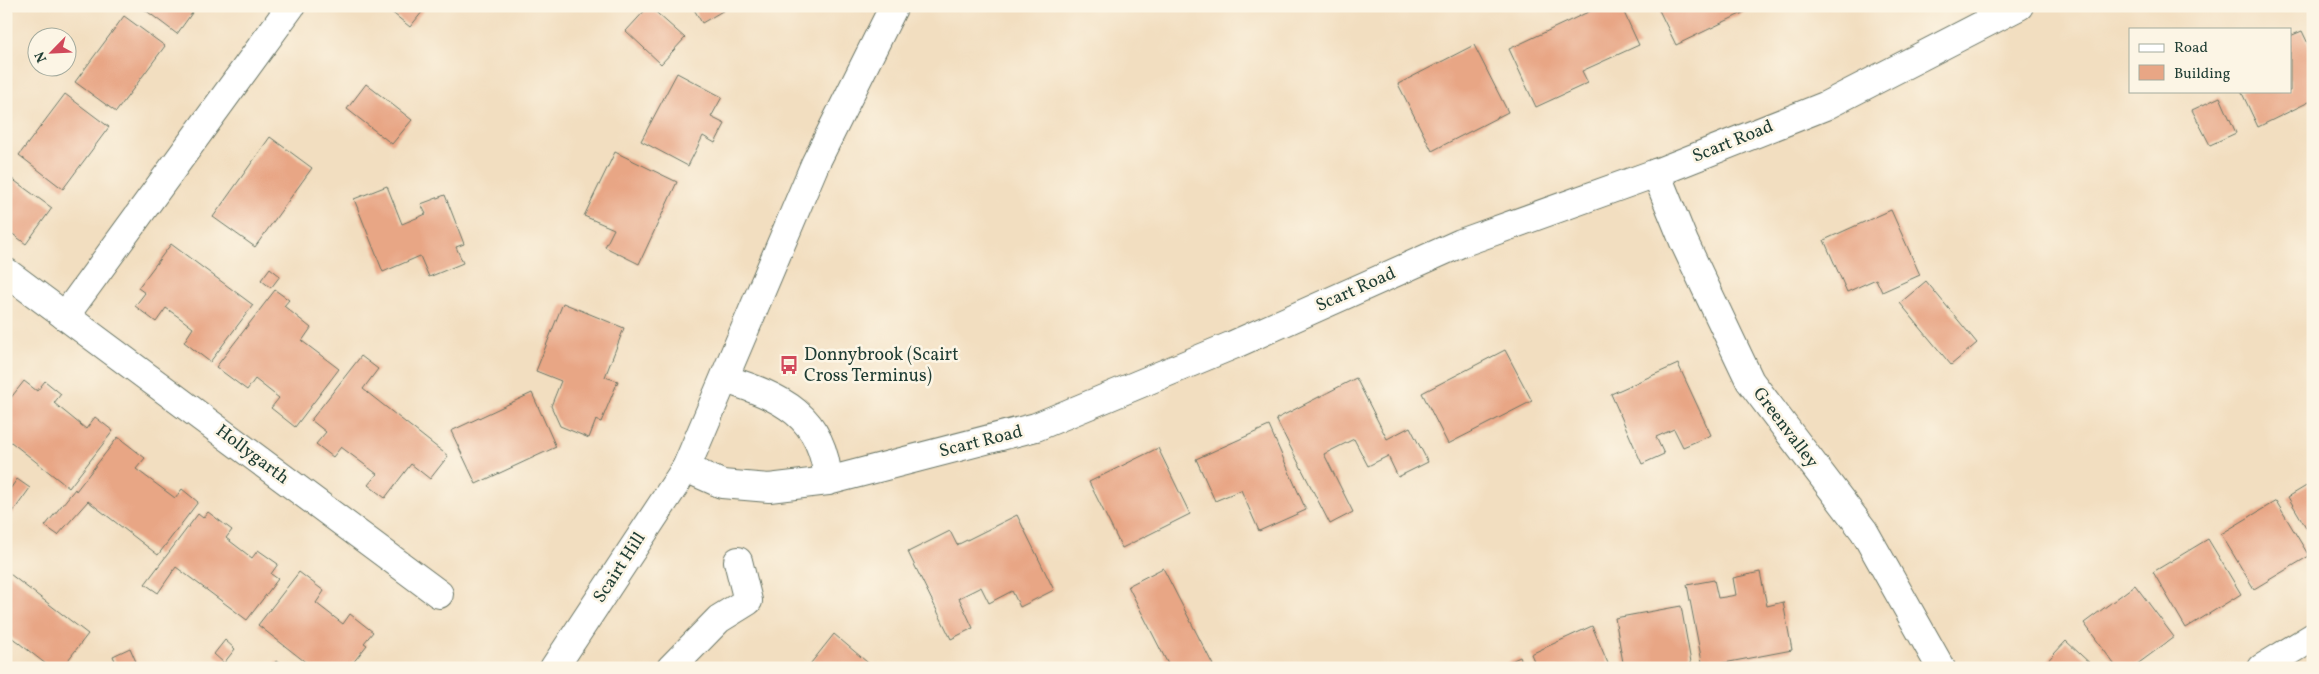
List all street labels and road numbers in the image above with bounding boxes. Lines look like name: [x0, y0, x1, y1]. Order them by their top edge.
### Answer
street label: Scart Road: [1689, 114, 1777, 170]
street label: Scart Road: [1312, 261, 1400, 319]
street label: Greenvalley: [1746, 382, 1824, 474]
street label: Hollygarth: [210, 419, 294, 491]
street label: Scart Road: [937, 420, 1025, 464]
street label: Scairt Hill: [588, 528, 652, 608]

